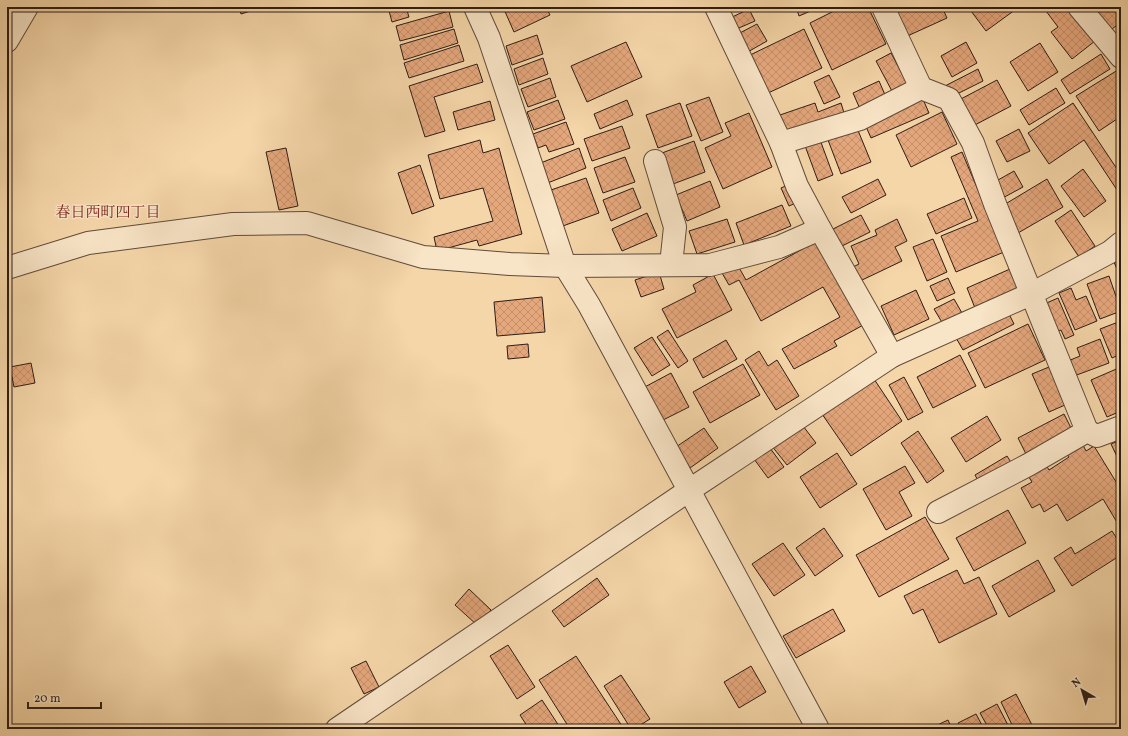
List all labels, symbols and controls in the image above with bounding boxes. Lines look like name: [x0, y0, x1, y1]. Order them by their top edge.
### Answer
district label: 春日西町四丁目: [55, 203, 161, 224]
north arrow: [1062, 670, 1102, 710]
text: N: [1069, 675, 1085, 692]
scale bar: [28, 684, 101, 710]
text: 20 m: [34, 691, 61, 707]

